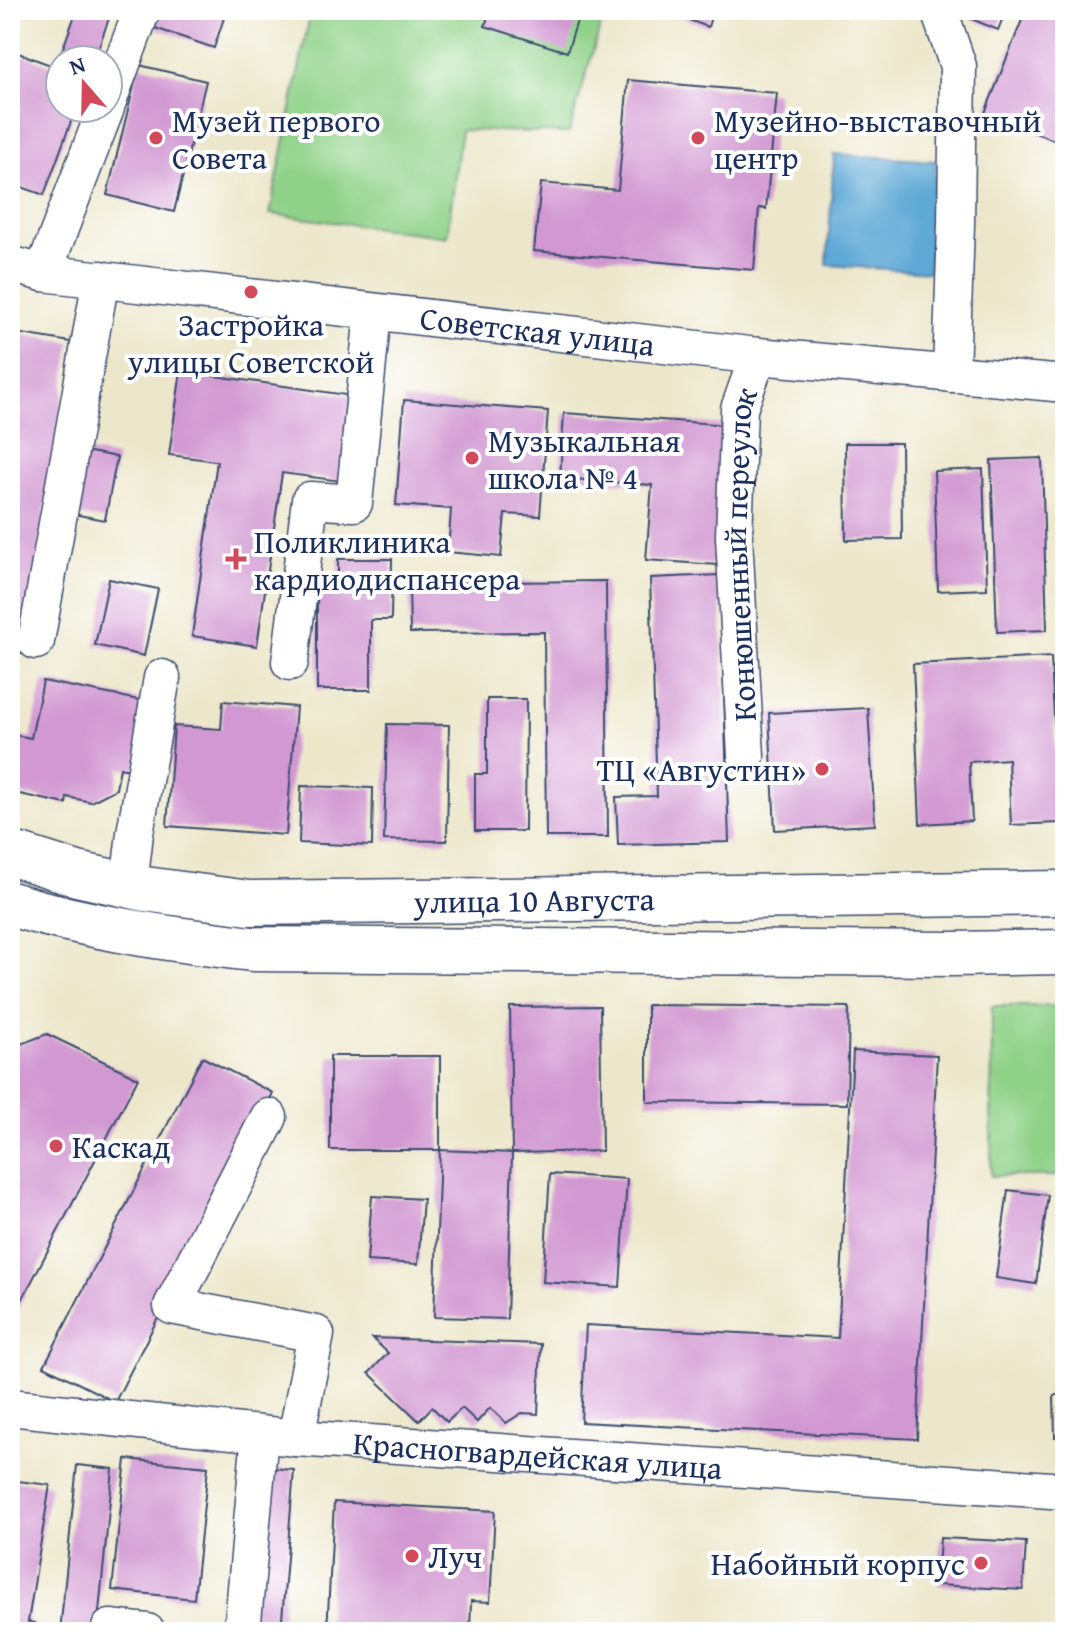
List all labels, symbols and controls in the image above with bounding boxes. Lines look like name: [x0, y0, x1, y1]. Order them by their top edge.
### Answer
north arrow: [44, 44, 124, 124]
text: N: [65, 48, 90, 83]
place label: Музей первого Совета: [172, 97, 381, 181]
place label: Музейно-выставочный центр: [714, 97, 1041, 181]
marker: Музей первого Совета: [147, 129, 165, 147]
marker: Музейно-выставочный центр: [689, 129, 707, 147]
marker: Застройка улицы Советской: [242, 283, 260, 301]
street label: Советская улица: [418, 293, 658, 367]
place label: Застройка улицы Советской: [127, 301, 374, 385]
street label: Конюшенный переулок: [710, 380, 769, 723]
place label: Музыкальная школа № 4: [488, 417, 680, 501]
marker: Музыкальная школа № 4: [463, 449, 481, 467]
place label: Поликлиника кардиодиспансера: [254, 518, 521, 602]
marker: Поликлиника кардиодиспансера: [225, 548, 247, 570]
place label: ТЦ «Августин»: [597, 746, 806, 793]
marker: ТЦ «Августин»: [813, 760, 831, 778]
street label: улица 10 Августа: [412, 875, 656, 924]
place label: Каскад: [72, 1123, 170, 1170]
marker: Каскад: [47, 1137, 65, 1155]
street label: Красногвардейская улица: [352, 1418, 725, 1491]
place label: Луч: [428, 1533, 482, 1580]
place label: Набойный корпус: [711, 1540, 965, 1587]
marker: Луч: [403, 1547, 421, 1565]
marker: Набойный корпус: [972, 1554, 990, 1572]

